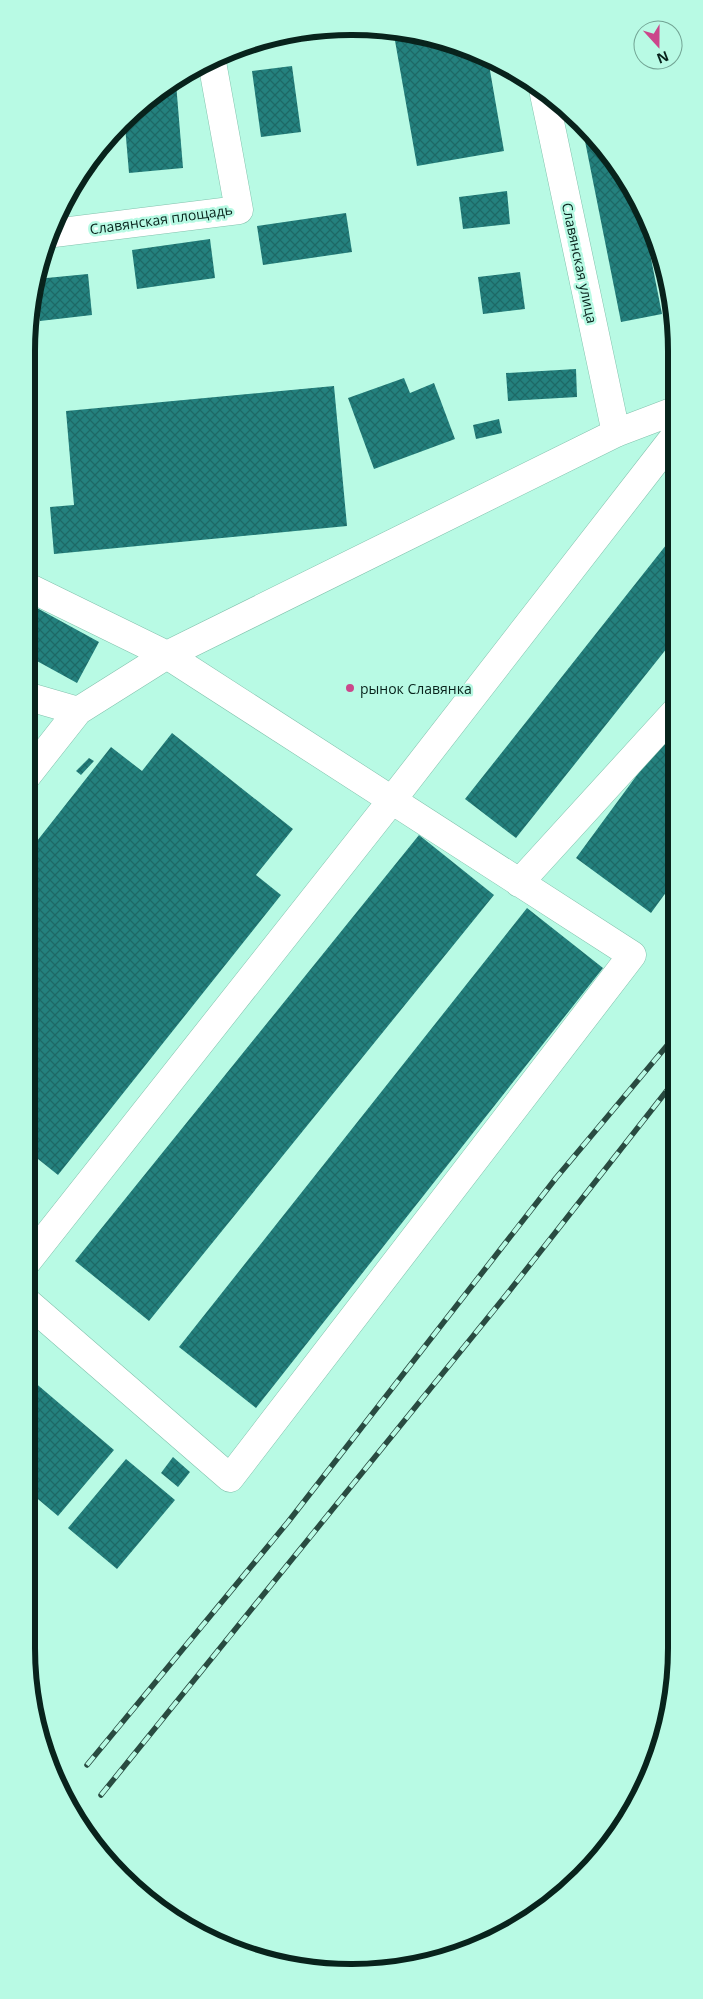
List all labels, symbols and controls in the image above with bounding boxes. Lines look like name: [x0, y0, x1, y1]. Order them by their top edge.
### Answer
north arrow: [633, 20, 683, 70]
text: N: [654, 47, 672, 69]
street label: Славянская площадь: [88, 200, 234, 238]
street label: Славянская улица: [558, 201, 602, 325]
place label: рынок Славянка: [360, 679, 472, 698]
marker: рынок Славянка: [344, 682, 356, 694]

